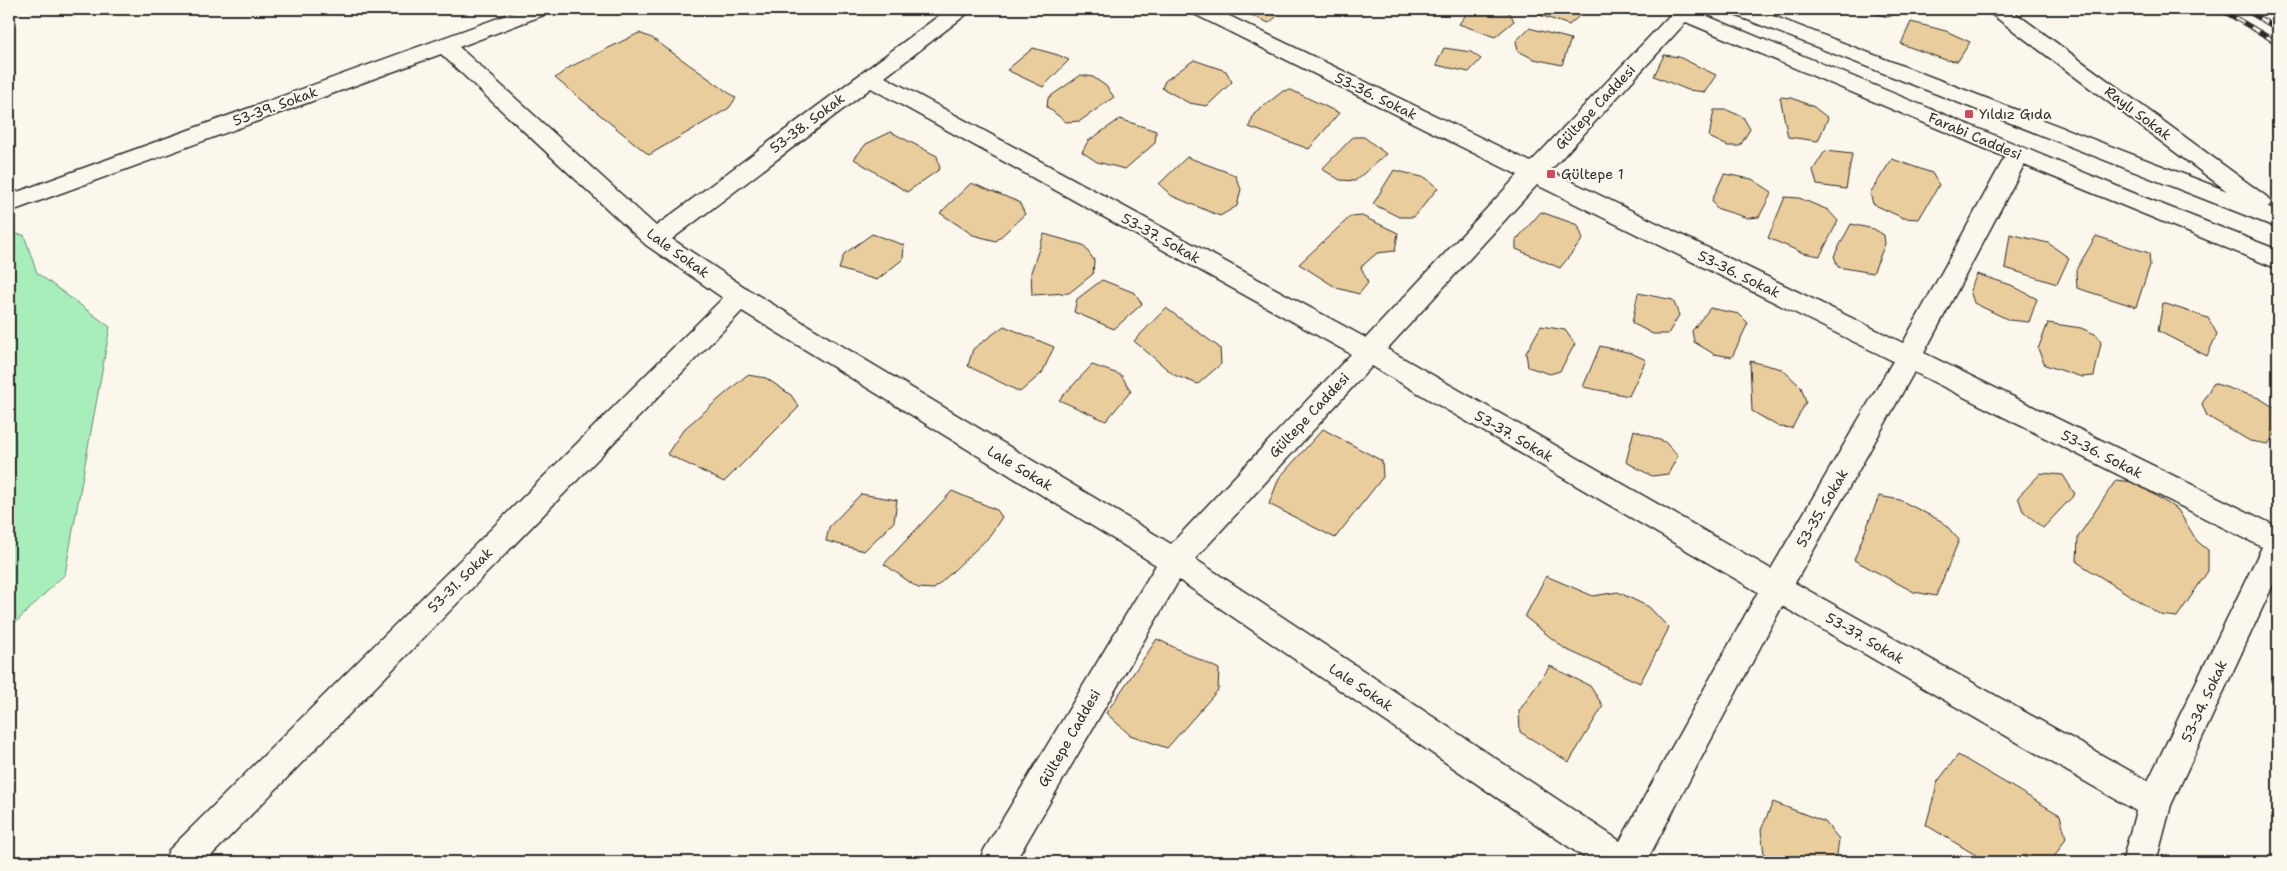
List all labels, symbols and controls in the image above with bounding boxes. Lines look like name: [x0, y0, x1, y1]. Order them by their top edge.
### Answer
street label: Gültepe Caddesi: [1551, 61, 1639, 153]
street label: 53-36. Sokak: [1332, 68, 1420, 124]
street label: 53-39. Sokak: [230, 82, 320, 130]
street label: Raylı Sokak: [2101, 82, 2175, 144]
street label: 53-38. Sokak: [766, 89, 848, 157]
place label: Yıldız Gıda: [1979, 105, 2052, 123]
street label: Farabi Caddesi: [1926, 108, 2024, 164]
marker: Yıldız Gıda: [1963, 108, 1975, 120]
place label: Gültepe 1: [1561, 165, 1624, 183]
marker: Gültepe 1: [1545, 168, 1557, 180]
street label: 53-37. Sokak: [1118, 209, 1204, 267]
street label: Lale Sokak: [643, 224, 713, 282]
street label: 53-36. Sokak: [1695, 246, 1783, 302]
street label: Gültepe Caddesi: [1265, 369, 1353, 461]
street label: 53-37. Sokak: [1472, 406, 1556, 466]
street label: 53-36. Sokak: [2058, 426, 2146, 482]
street label: Lale Sokak: [984, 441, 1056, 495]
street label: 53-35. Sokak: [1792, 465, 1852, 551]
street label: 53-31. Sokak: [424, 544, 496, 616]
street label: 53-37. Sokak: [1823, 608, 1907, 668]
street label: 53-34. Sokak: [2177, 657, 2231, 745]
street label: Lale Sokak: [1326, 659, 1396, 715]
street label: Gültepe Caddesi: [1034, 686, 1104, 790]

